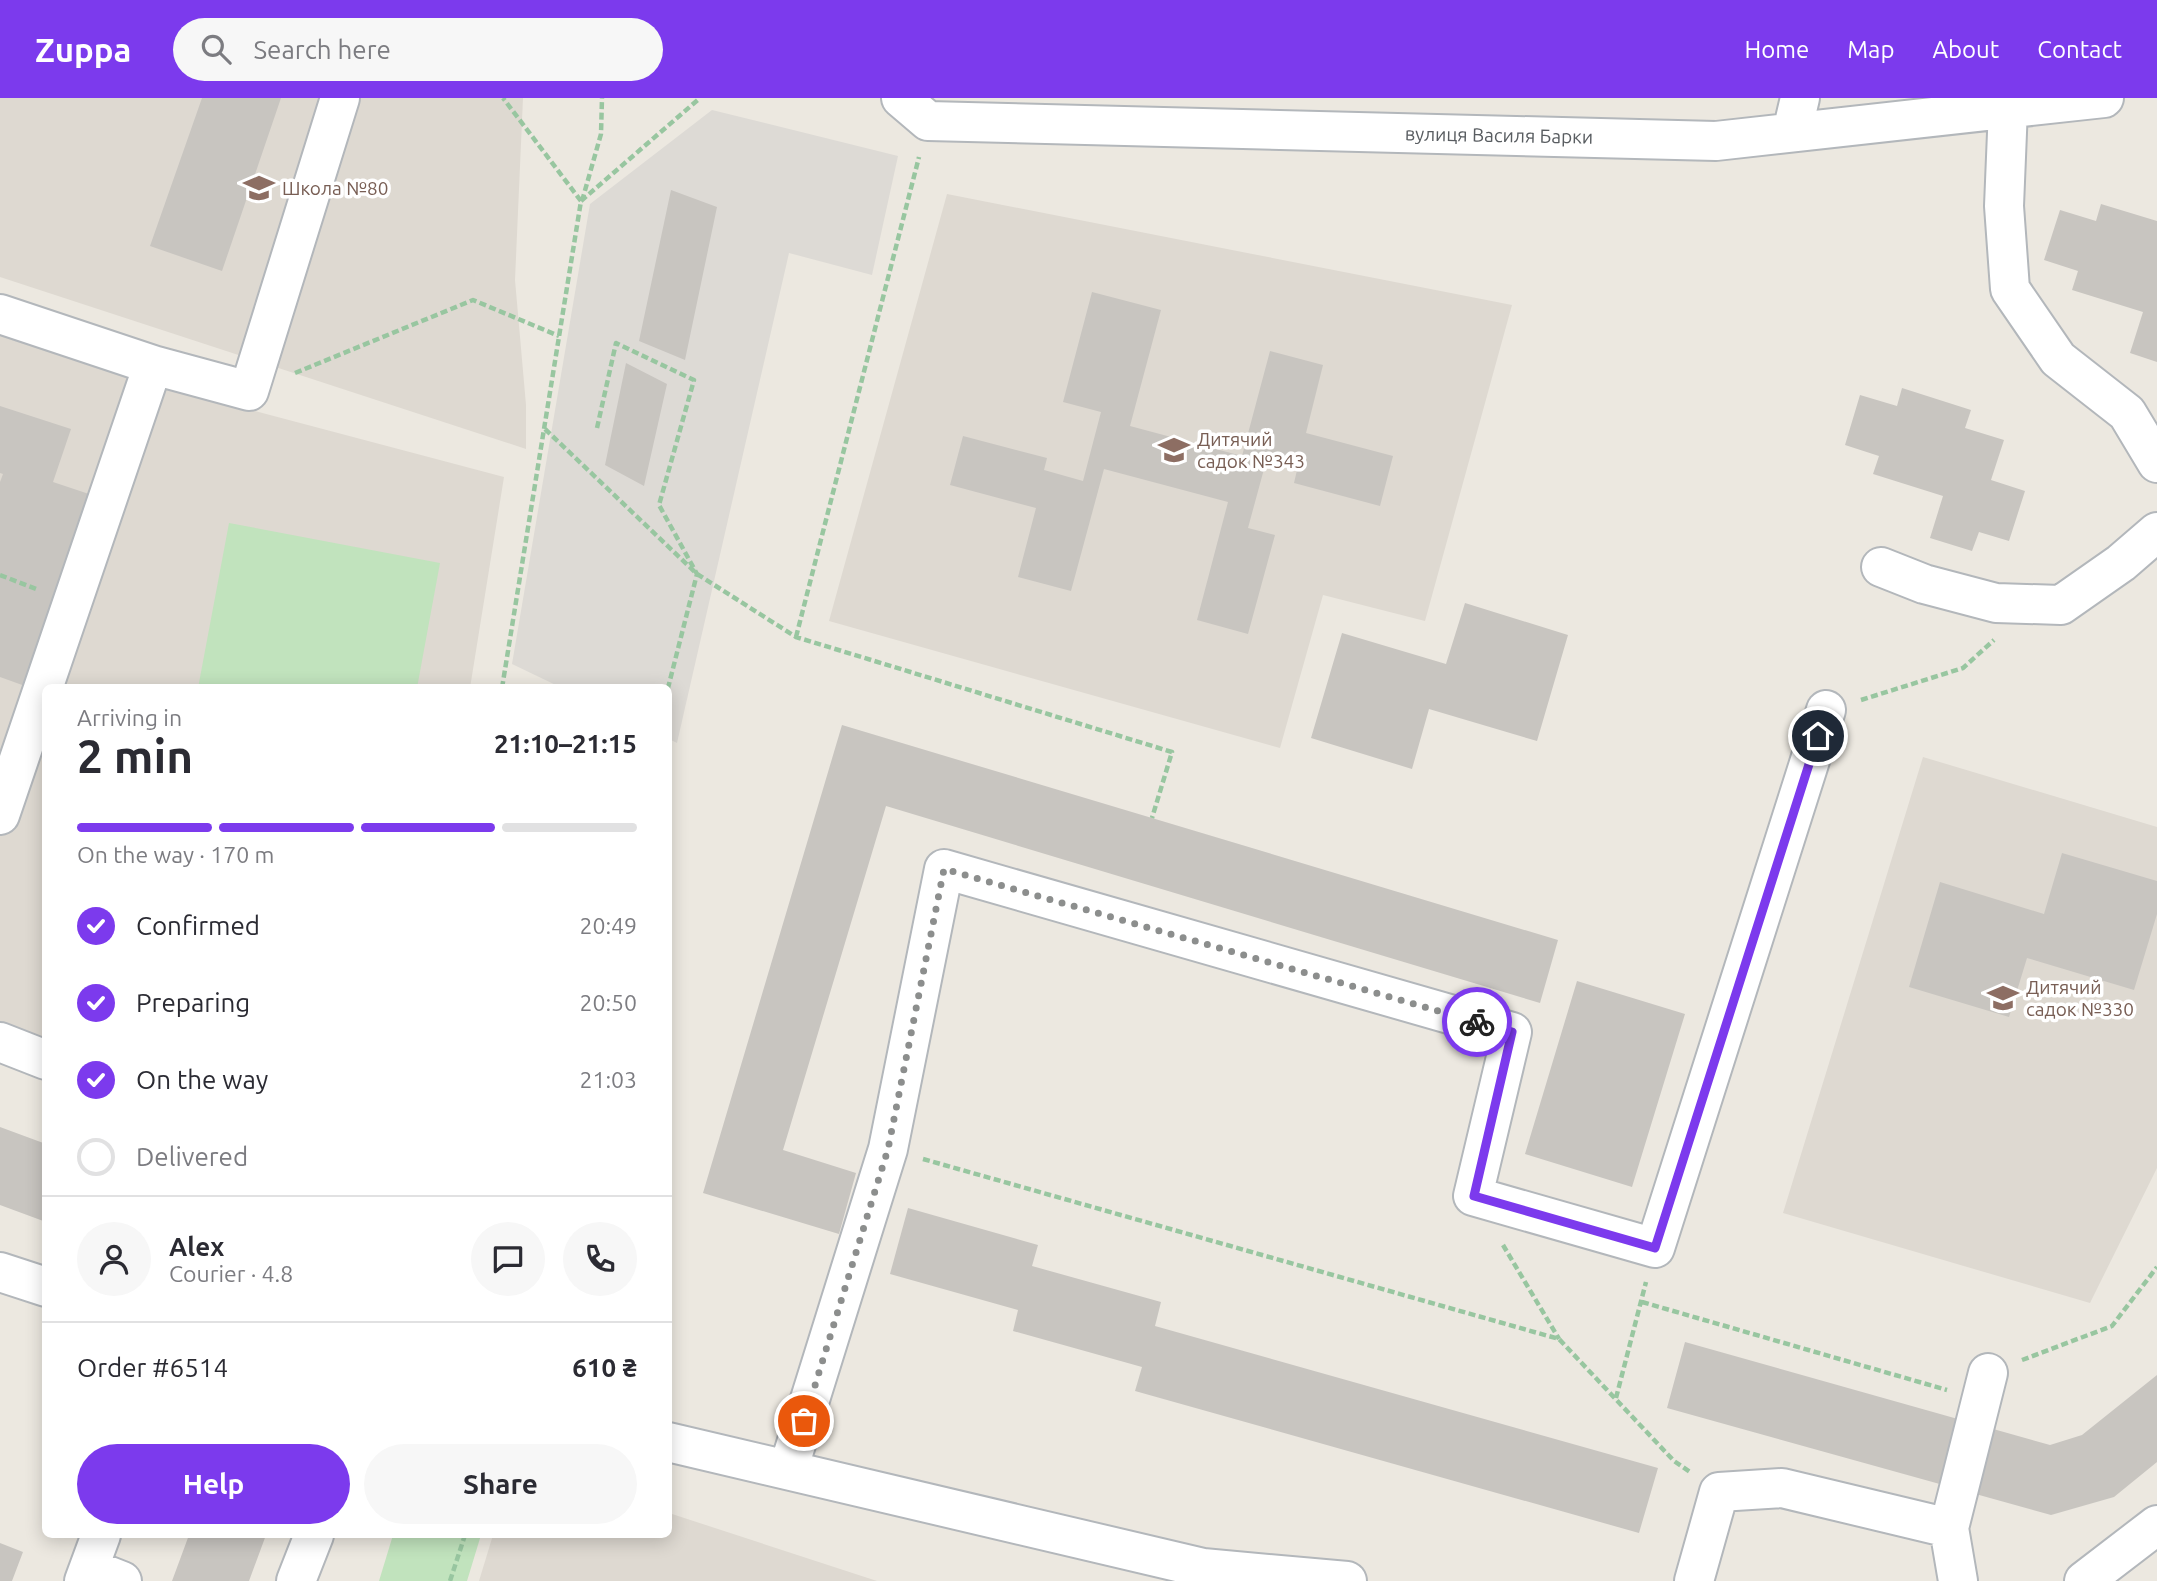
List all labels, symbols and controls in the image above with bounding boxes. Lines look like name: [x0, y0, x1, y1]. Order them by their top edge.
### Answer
search box: [173, 18, 663, 81]
icon: search: [197, 30, 235, 68]
text: Zuppa: [35, 31, 131, 68]
text: Search here: [253, 35, 391, 64]
text: Home: [1744, 36, 1809, 63]
text: Map: [1847, 36, 1894, 63]
text: About: [1932, 36, 1999, 63]
text: Contact: [2037, 36, 2122, 63]
street label: вулиця Василя Барки: [1405, 122, 1593, 148]
school or university icon: Школа №80: [242, 171, 276, 205]
place label: Школа №80: [282, 177, 389, 199]
place label: Дитячий садок №343: [1197, 428, 1305, 472]
school or university icon: Дитячий садок №343: [1157, 433, 1191, 467]
text: Arriving in: [77, 705, 182, 730]
pin: [1788, 706, 1848, 766]
icon: home: [1799, 717, 1837, 755]
text: 21:10–21:15: [494, 729, 637, 758]
text: 2 min: [77, 730, 193, 782]
text: On the way · 170 m: [77, 842, 274, 867]
icon: check: [77, 907, 115, 945]
text: Confirmed: [136, 911, 260, 940]
text: 20:49: [579, 913, 637, 938]
place label: Дитячий садок №330: [2026, 976, 2134, 1020]
school or university icon: Дитячий садок №330: [1986, 981, 2020, 1015]
icon: check: [77, 984, 115, 1022]
courier: [1442, 987, 1512, 1057]
text: Preparing: [136, 988, 250, 1017]
text: 20:50: [579, 990, 637, 1015]
icon: bike: [1458, 1003, 1496, 1041]
icon: check: [77, 1061, 115, 1099]
text: On the way: [136, 1065, 268, 1094]
text: 21:03: [579, 1067, 637, 1092]
text: Delivered: [136, 1142, 248, 1171]
button: person: [77, 1222, 151, 1296]
button: chat: [471, 1222, 545, 1296]
button: phone: [563, 1222, 637, 1296]
text: Alex: [169, 1232, 224, 1261]
text: Courier · 4.8: [169, 1261, 293, 1286]
text: Order #6514: [77, 1353, 228, 1382]
text: 610 ₴: [572, 1353, 637, 1382]
pin: [774, 1391, 834, 1451]
icon: bag: [785, 1402, 823, 1440]
button: Help: [77, 1444, 350, 1524]
button: Share: [364, 1444, 637, 1524]

